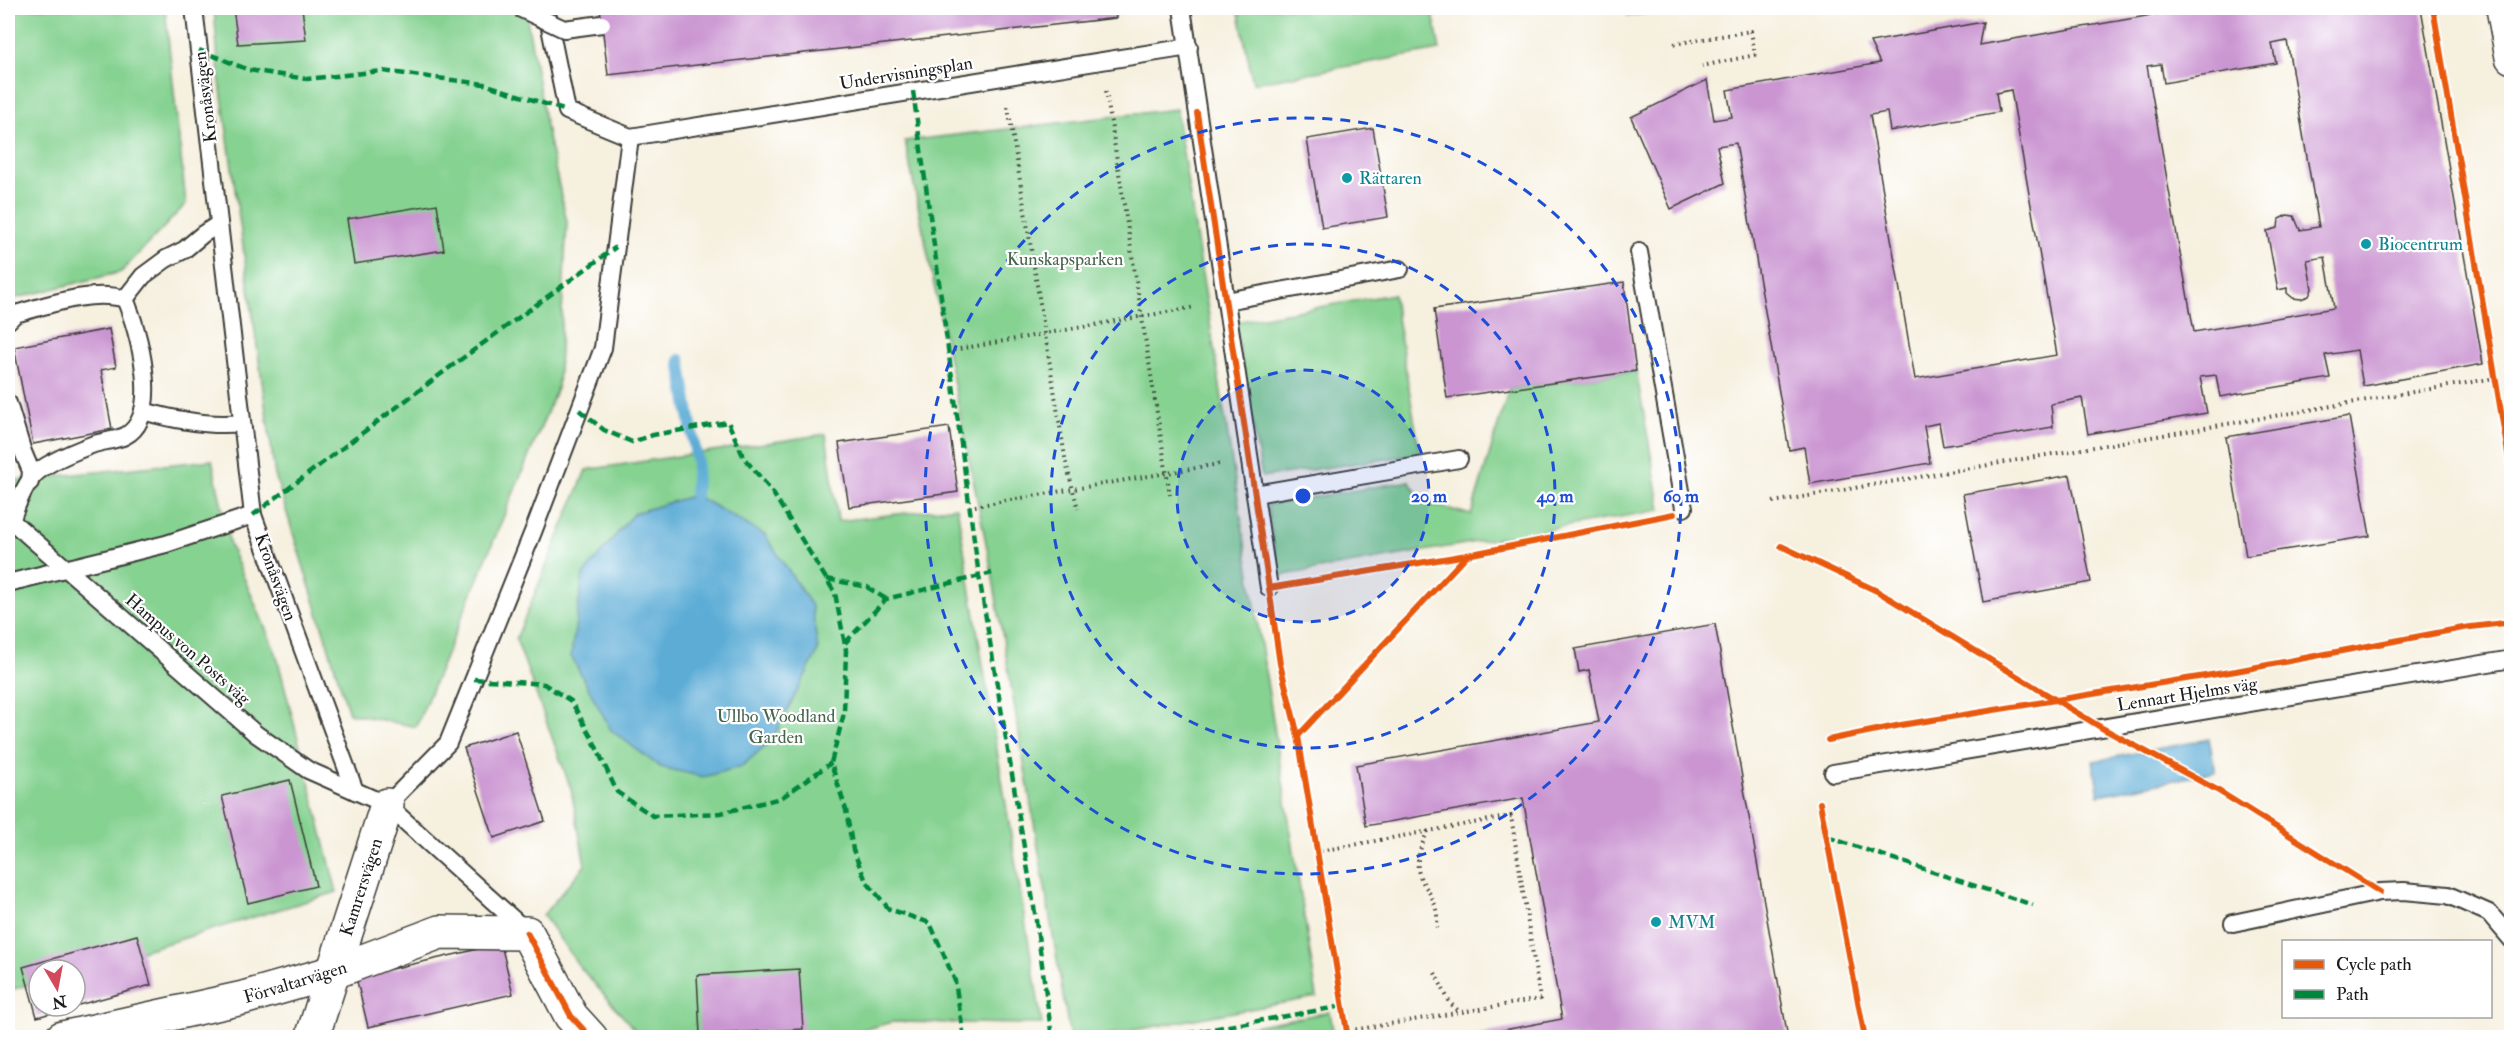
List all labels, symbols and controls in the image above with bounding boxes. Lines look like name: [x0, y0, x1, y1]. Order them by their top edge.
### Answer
street label: Kronåsvägen: [189, 50, 222, 144]
street label: Undervisningsplan: [838, 52, 974, 95]
place label: Rättaren: [1359, 167, 1422, 190]
marker: Rättaren: [1340, 171, 1354, 185]
place label: Biocentrum: [2378, 233, 2463, 256]
marker: Biocentrum: [2359, 237, 2373, 251]
park label: Kunskapsparken: [1007, 248, 1123, 271]
text: 20 m: [1411, 485, 1448, 508]
text: 40 m: [1536, 485, 1574, 508]
text: 60 m: [1663, 485, 1700, 508]
centre of rings: [1293, 486, 1313, 506]
street label: Kronåsvägen: [249, 530, 302, 624]
street label: Hampus von Posts väg: [120, 589, 256, 711]
street label: Lennart Hjelms väg: [2115, 672, 2260, 717]
park label: Ullbo Woodland Garden: [717, 705, 835, 749]
street label: Kamrersvägen: [335, 835, 388, 939]
place label: MVM: [1668, 911, 1716, 934]
marker: MVM: [1649, 915, 1663, 929]
legend: [2282, 940, 2492, 1018]
text: Cycle path: [2336, 953, 2412, 976]
street label: Förvaltarvägen: [241, 956, 350, 1009]
north arrow: [27, 958, 87, 1018]
text: Path: [2336, 983, 2369, 1006]
text: N: [50, 991, 69, 1013]

